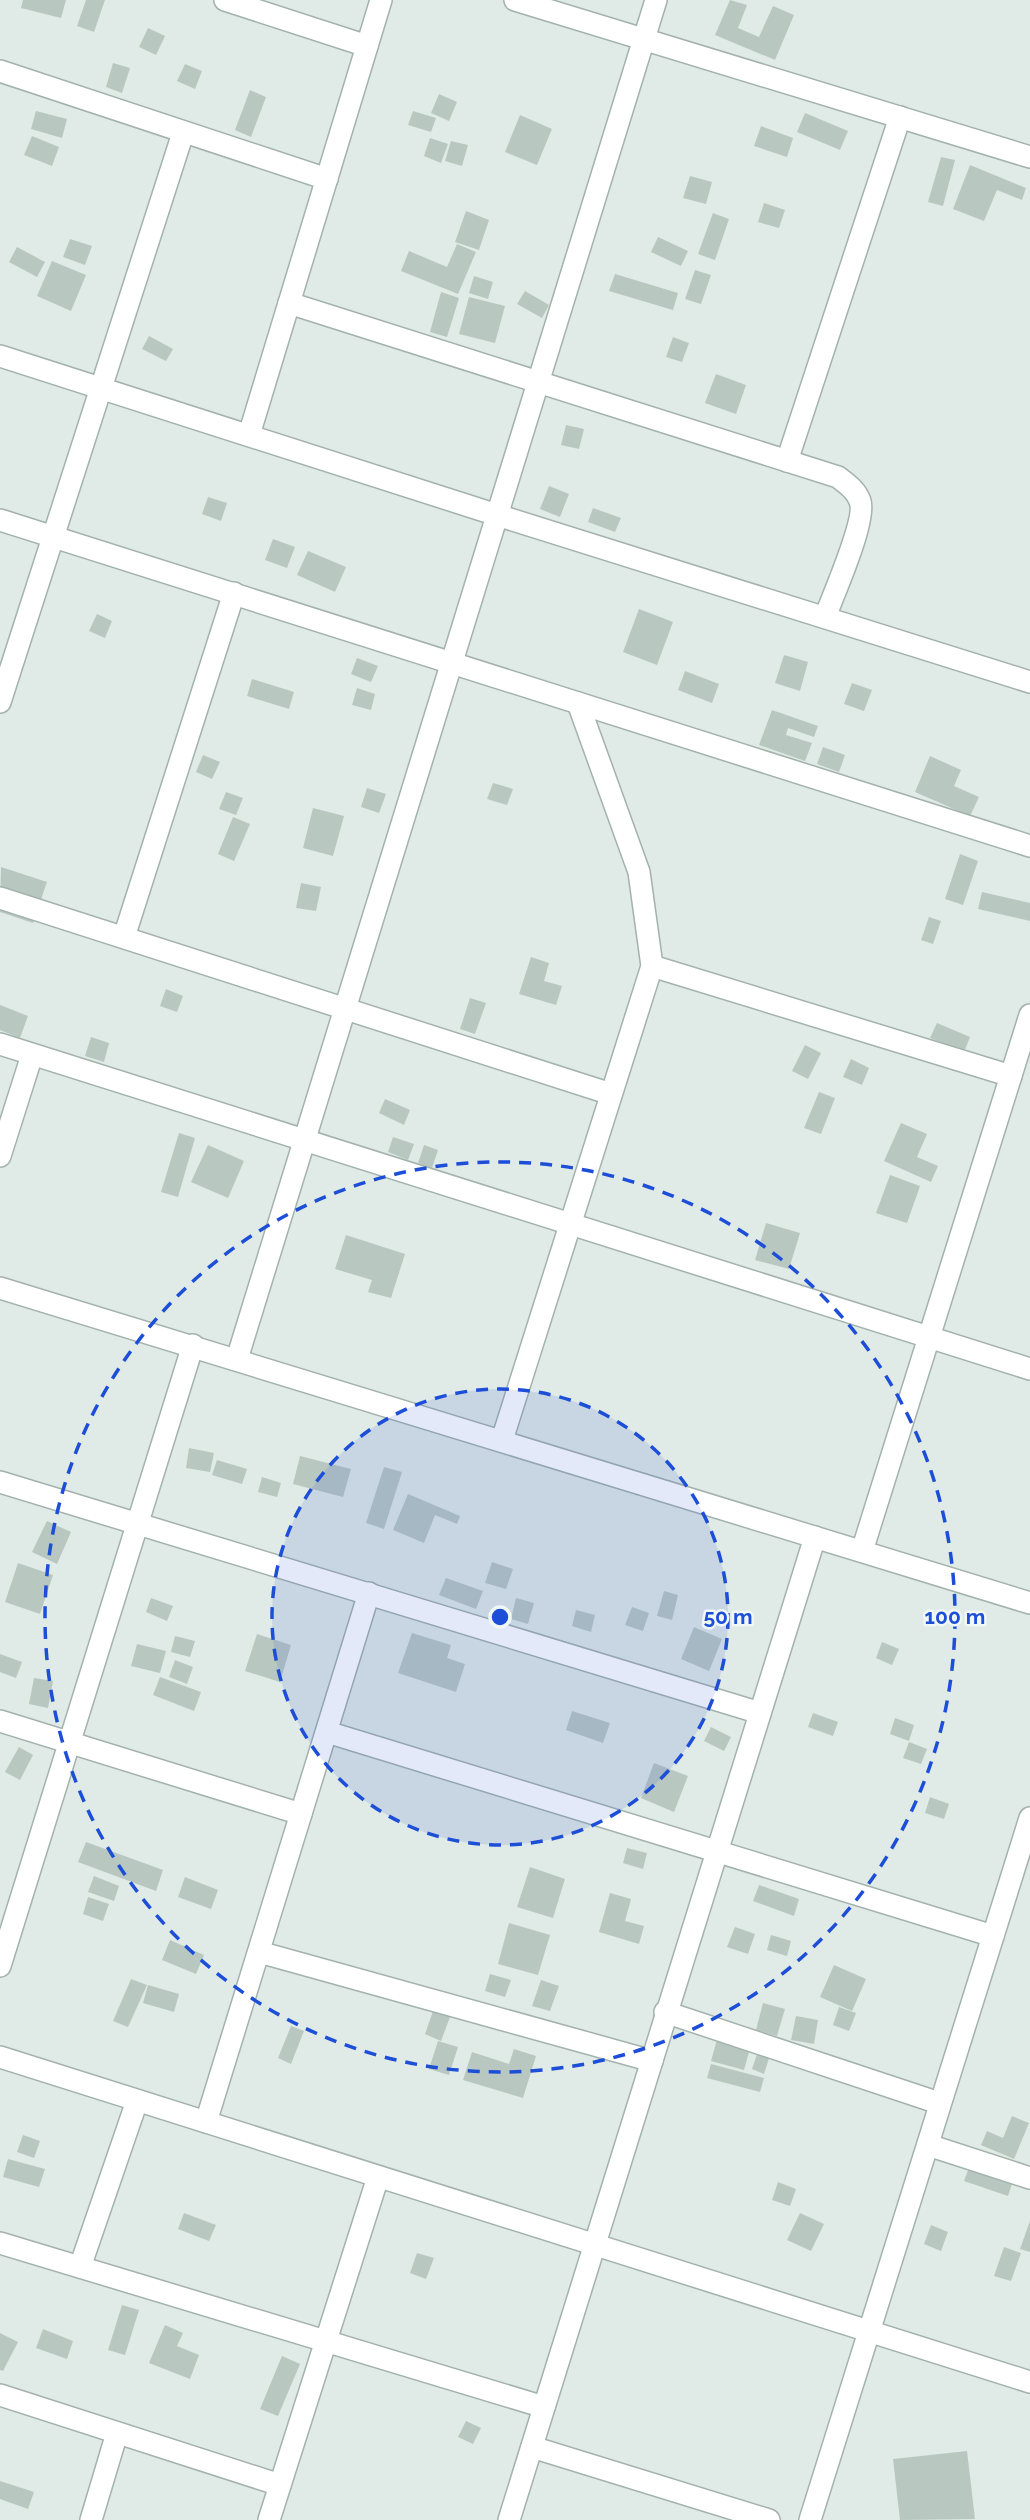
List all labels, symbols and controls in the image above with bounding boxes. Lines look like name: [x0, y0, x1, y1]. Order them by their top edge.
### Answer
text: 50 m: [703, 1604, 753, 1629]
text: 100 m: [925, 1604, 985, 1629]
centre of rings: [488, 1605, 512, 1629]

